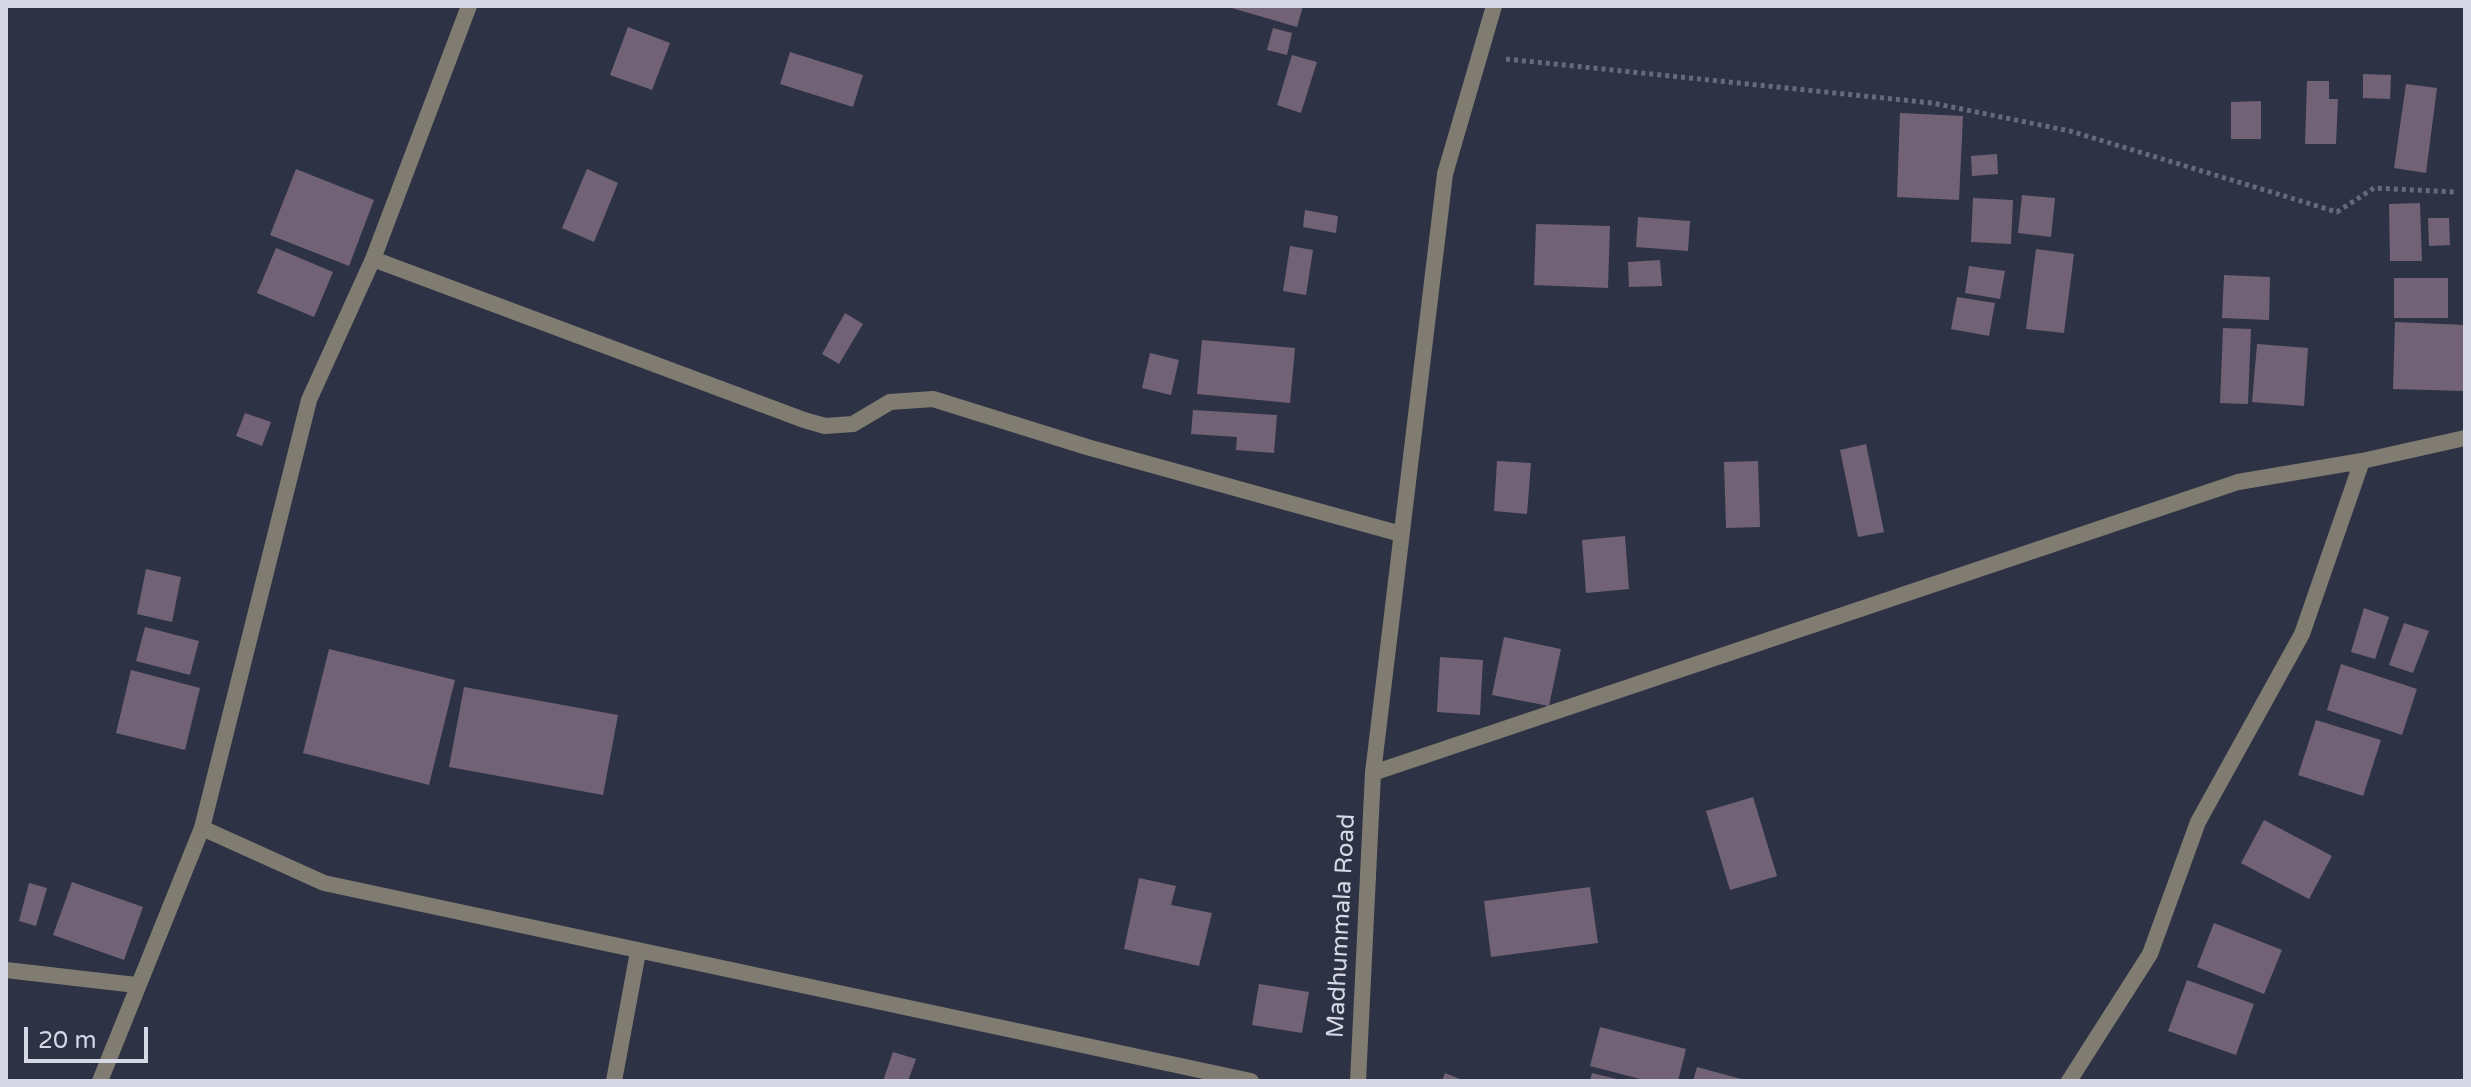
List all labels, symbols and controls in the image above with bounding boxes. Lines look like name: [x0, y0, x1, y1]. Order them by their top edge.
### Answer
street label: Madhummala Road: [1322, 813, 1362, 1039]
scale bar: [28, 1011, 152, 1061]
text: 20 m: [38, 1026, 96, 1055]

